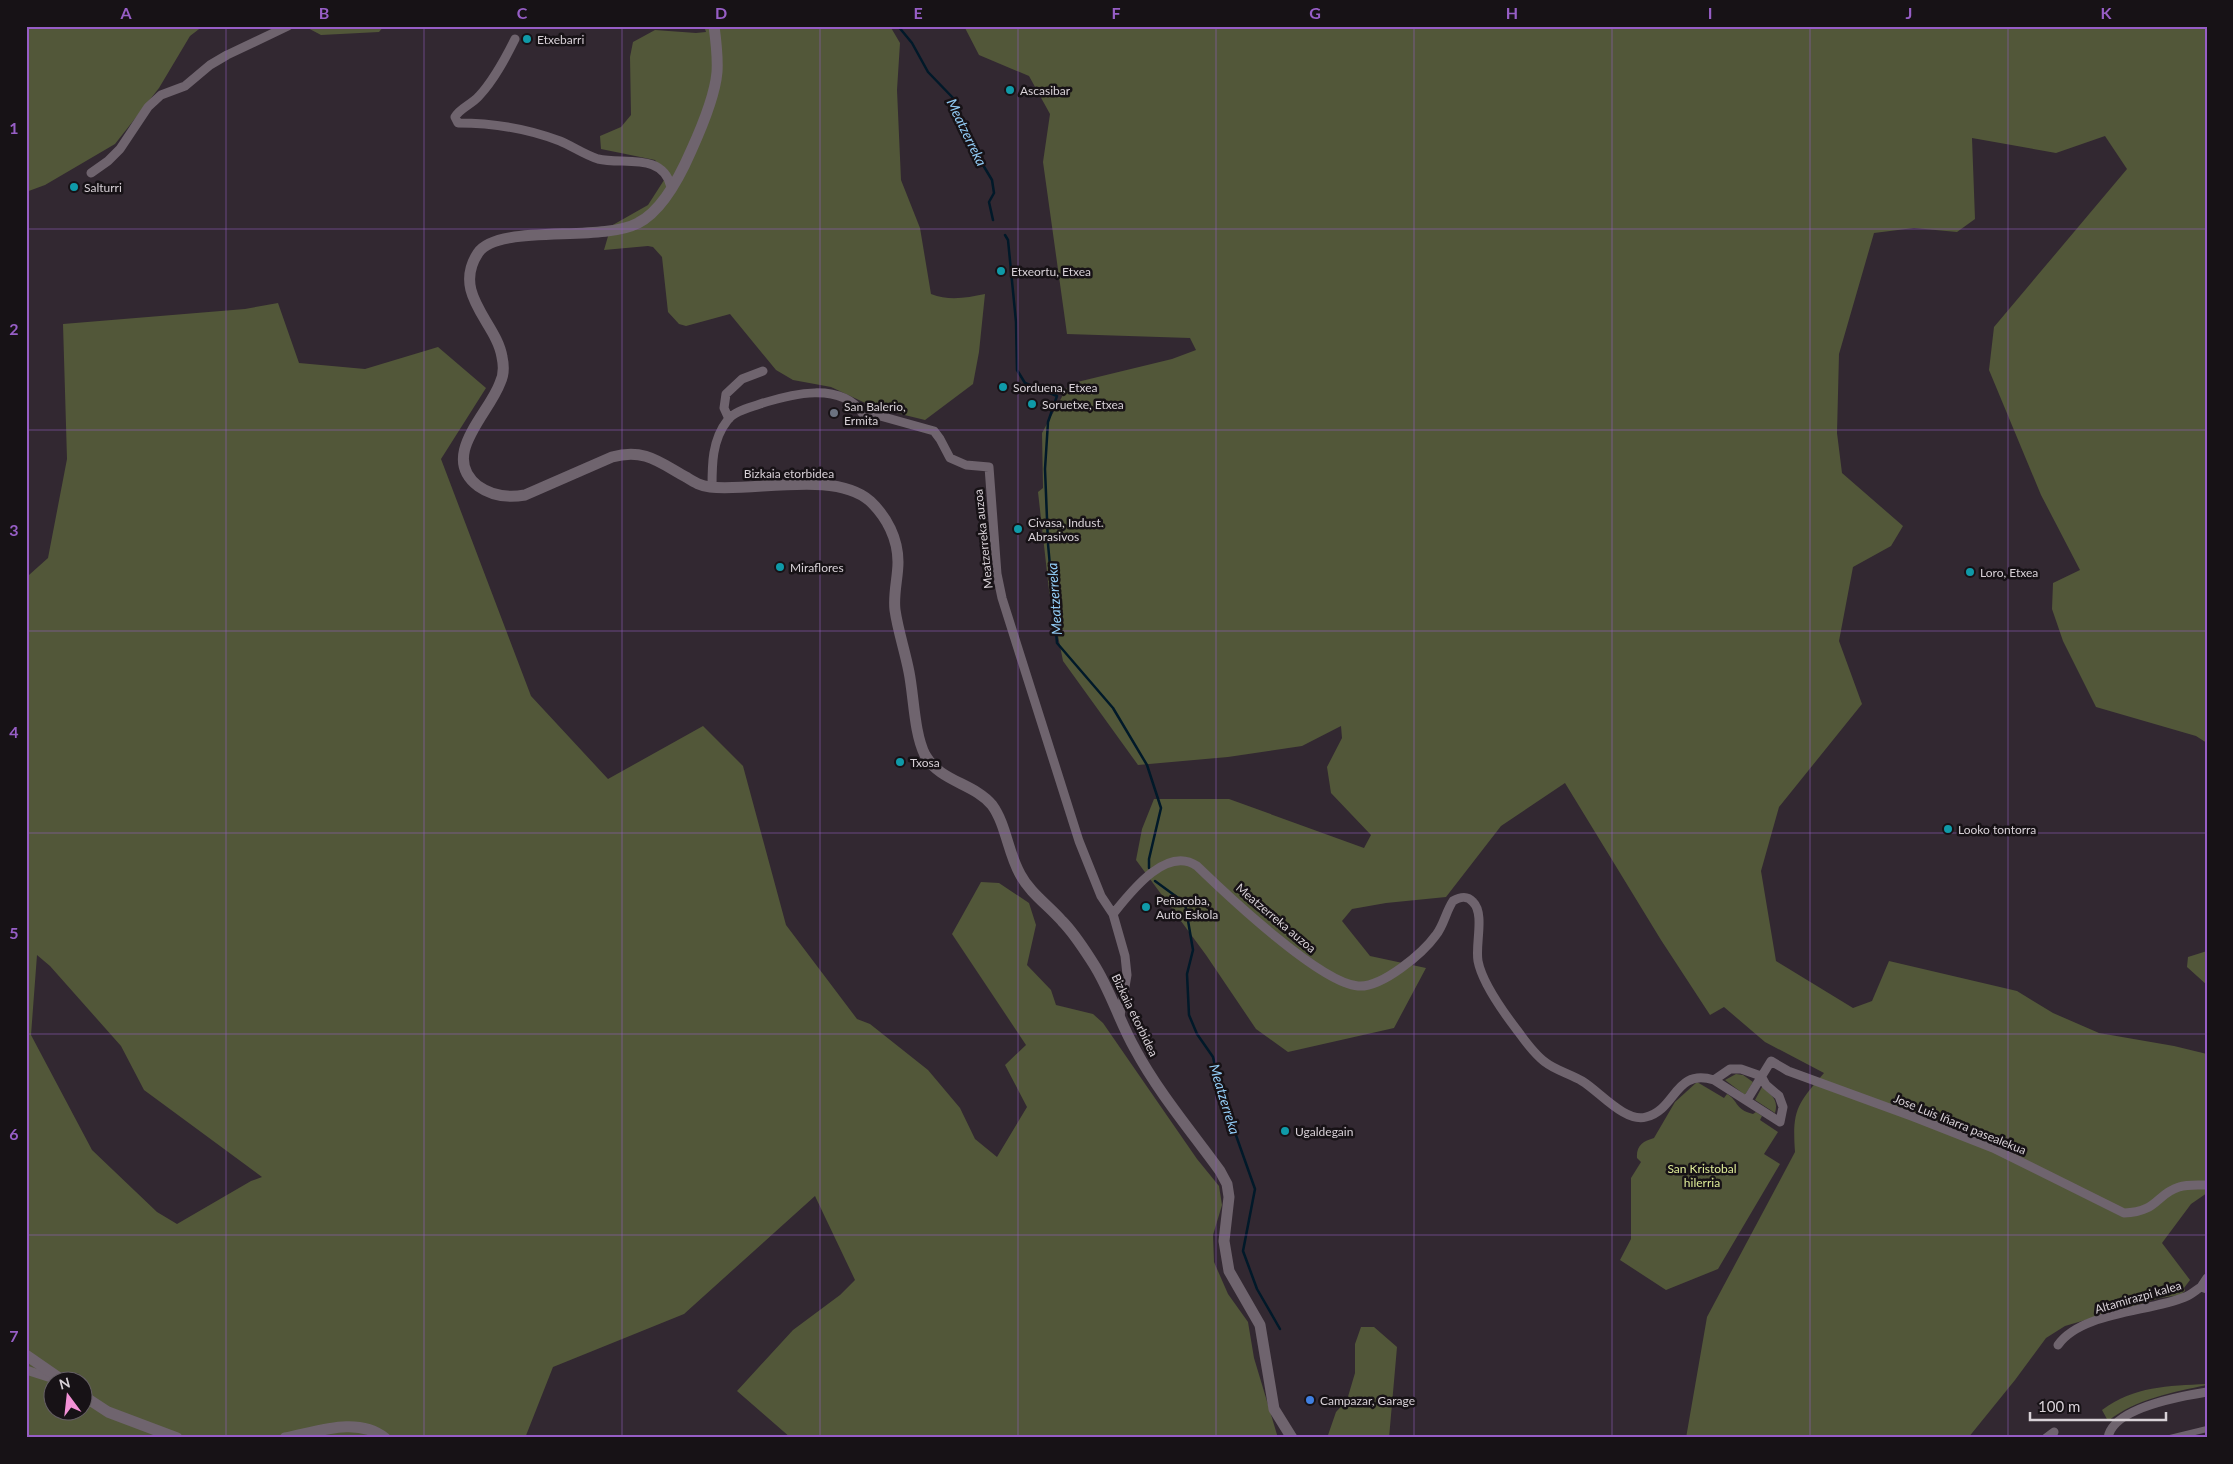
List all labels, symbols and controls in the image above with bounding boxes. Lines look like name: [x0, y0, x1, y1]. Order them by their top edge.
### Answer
text: A: [119, 3, 132, 22]
text: B: [319, 3, 329, 22]
text: C: [517, 3, 528, 22]
text: D: [715, 3, 727, 22]
text: E: [913, 3, 923, 22]
text: F: [1111, 3, 1121, 22]
text: G: [1309, 3, 1321, 22]
text: H: [1506, 3, 1518, 22]
text: I: [1708, 3, 1712, 22]
text: J: [1906, 3, 1912, 22]
text: K: [2101, 3, 2113, 22]
place label: Etxebarri: [537, 32, 584, 47]
marker: Etxebarri: [521, 33, 533, 45]
place label: Ascasibar: [1020, 83, 1071, 98]
marker: Ascasibar: [1004, 84, 1016, 96]
water label: Meatzerreka: [943, 96, 991, 168]
text: 1: [9, 118, 19, 137]
place label: Salturri: [84, 180, 122, 195]
marker: Salturri: [68, 181, 80, 193]
place label: Etxeortu, Etxea: [1011, 264, 1091, 279]
marker: Etxeortu, Etxea: [995, 265, 1007, 277]
text: 2: [9, 319, 19, 338]
place label: Sorduena, Etxea: [1013, 380, 1098, 395]
marker: Sorduena, Etxea: [997, 381, 1009, 393]
place label: Soruetxe, Etxea: [1042, 397, 1124, 412]
marker: Soruetxe, Etxea: [1026, 398, 1038, 410]
place label: San Balerio, Ermita: [844, 399, 906, 428]
marker: San Balerio, Ermita: [828, 407, 840, 419]
street label: Bizkaia etorbidea: [744, 466, 834, 481]
street label: Meatzerreka auzoa: [970, 489, 996, 589]
place label: Civasa, Indust. Abrasivos: [1028, 515, 1104, 544]
text: 3: [9, 520, 19, 539]
marker: Civasa, Indust. Abrasivos: [1012, 523, 1024, 535]
place label: Miraflores: [790, 560, 844, 575]
marker: Miraflores: [774, 561, 786, 573]
water label: Meatzerreka: [1043, 562, 1065, 636]
place label: Loro, Etxea: [1980, 565, 2038, 580]
marker: Loro, Etxea: [1964, 566, 1976, 578]
text: 4: [9, 722, 19, 741]
place label: Txosa: [910, 755, 940, 770]
marker: Txosa: [894, 756, 906, 768]
place label: Looko tontorra: [1958, 822, 2036, 837]
marker: Looko tontorra: [1942, 823, 1954, 835]
street label: Meatzerreka auzoa: [1233, 880, 1319, 956]
place label: Peñacoba, Auto Eskola: [1156, 893, 1218, 922]
marker: Peñacoba, Auto Eskola: [1140, 901, 1152, 913]
text: 5: [9, 923, 19, 942]
street label: Bizkaia etorbidea: [1108, 971, 1162, 1059]
water label: Meatzerreka: [1206, 1062, 1244, 1136]
street label: Jose Luis Iñarra pasealekua: [1892, 1091, 2028, 1157]
text: 6: [9, 1124, 19, 1143]
place label: Ugaldegain: [1295, 1124, 1353, 1139]
marker: Ugaldegain: [1279, 1125, 1291, 1137]
park label: San Kristobal hilerria: [1667, 1161, 1737, 1190]
street label: Altamirazpi kalea: [2093, 1277, 2183, 1317]
text: 7: [9, 1326, 19, 1345]
north arrow: [42, 1372, 92, 1422]
text: N: [57, 1373, 72, 1393]
scale bar: [2030, 1389, 2167, 1421]
place label: Campazar, Garage: [1320, 1393, 1415, 1408]
marker: Campazar, Garage: [1304, 1394, 1316, 1406]
text: 100 m: [2038, 1397, 2080, 1415]

